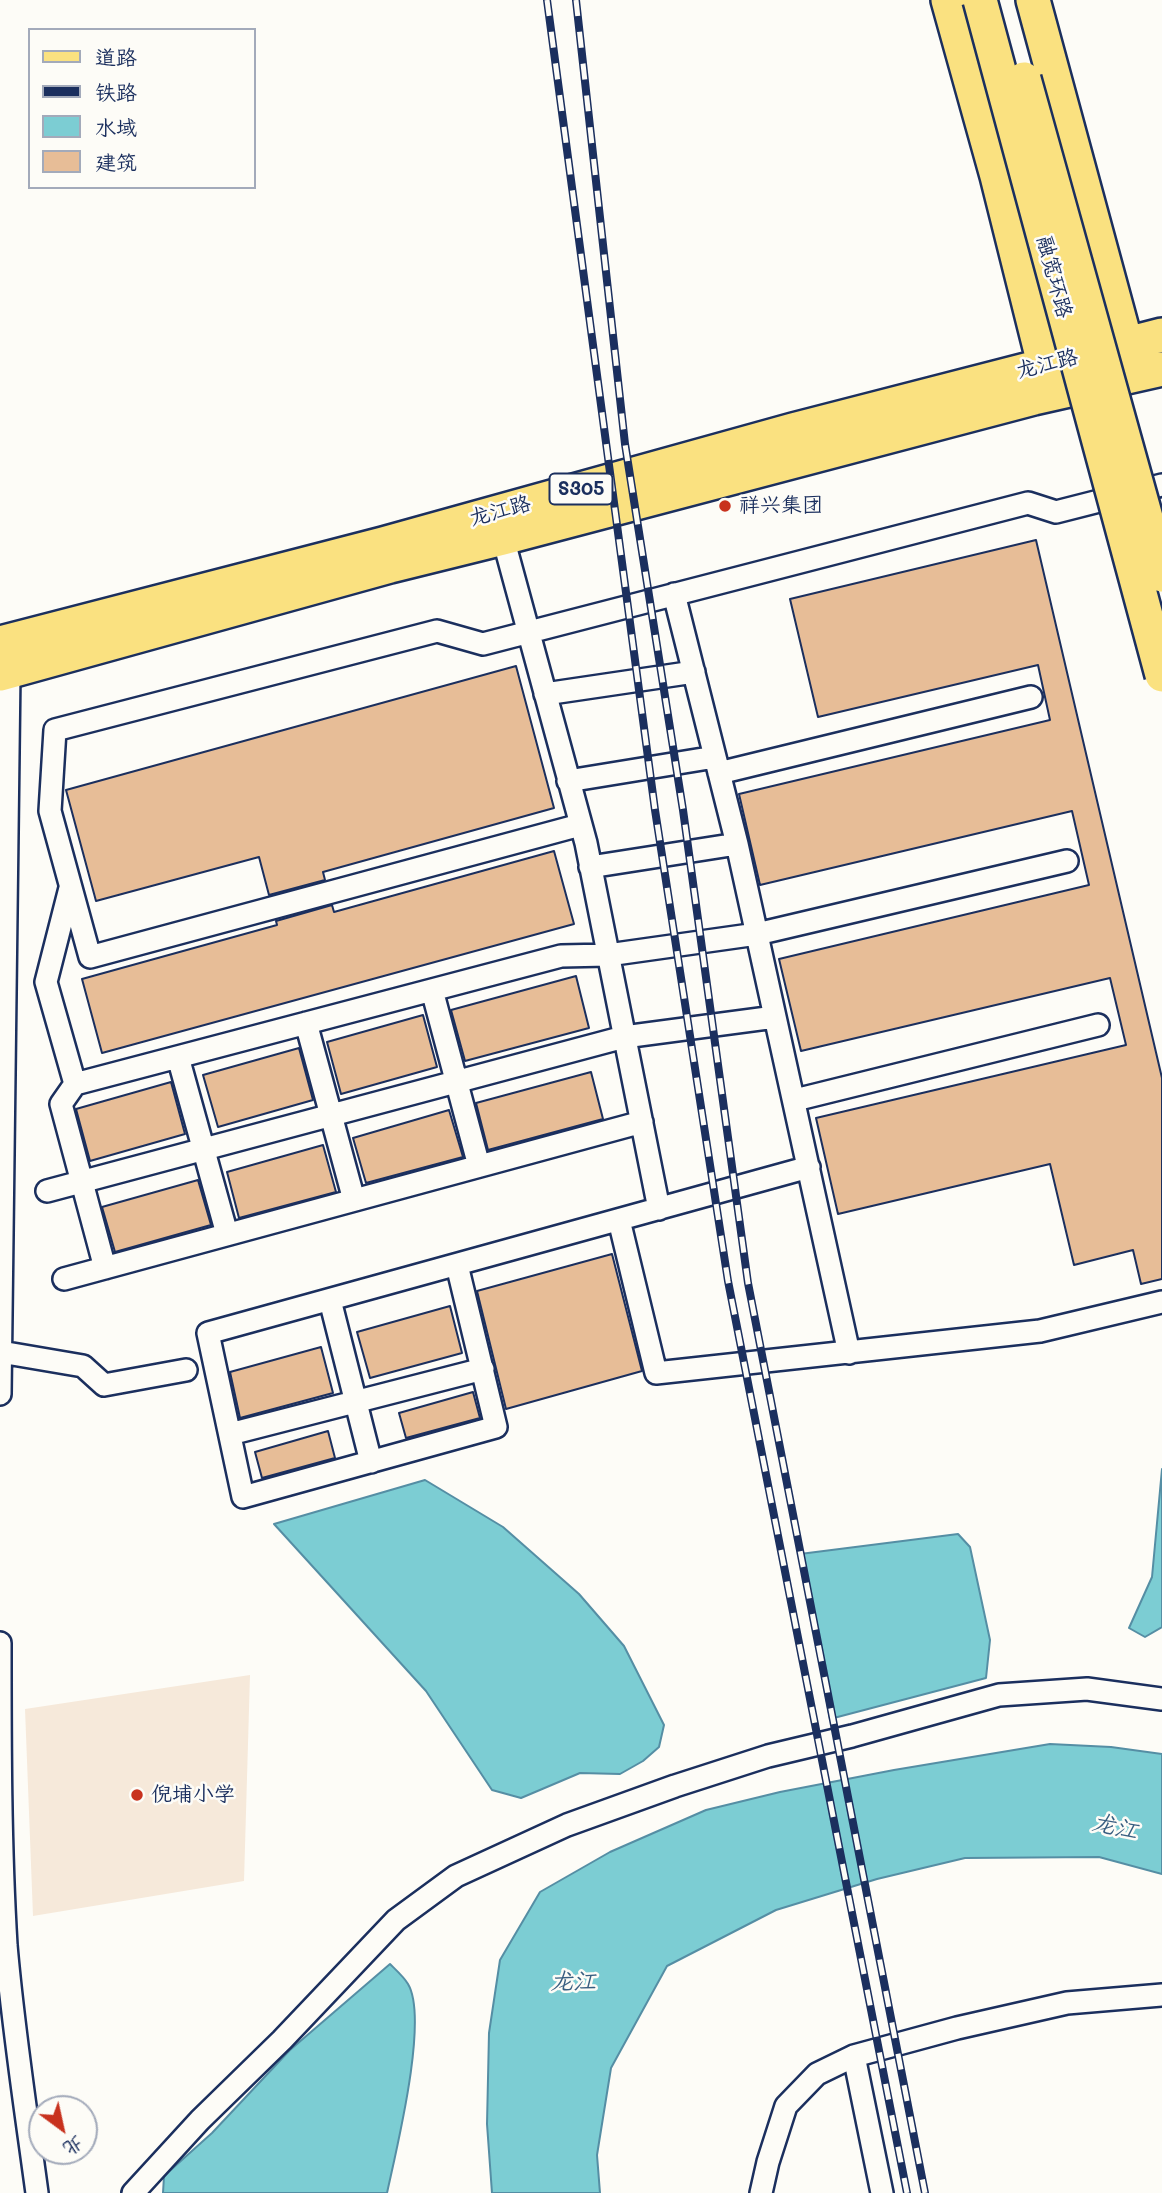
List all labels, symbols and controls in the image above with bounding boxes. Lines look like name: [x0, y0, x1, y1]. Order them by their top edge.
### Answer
legend: [28, 28, 256, 189]
text: 道路: [95, 43, 137, 70]
text: 铁路: [95, 78, 137, 105]
text: 水域: [95, 113, 137, 140]
text: 建筑: [95, 148, 137, 175]
street label: 融宽环路: [1031, 233, 1077, 321]
street label: 龙江路: [1013, 344, 1081, 384]
road number: S305: [550, 474, 612, 504]
street label: 龙江路: [466, 491, 534, 531]
place label: 祥兴集团: [739, 493, 823, 519]
marker: 祥兴集团: [717, 498, 733, 514]
place label: 倪埔小学: [151, 1782, 235, 1808]
marker: 倪埔小学: [129, 1787, 145, 1803]
water label: 龙江: [1089, 1808, 1141, 1846]
water label: 龙江: [550, 1968, 596, 1996]
north arrow: [28, 2095, 98, 2165]
text: 北: [59, 2131, 88, 2162]

